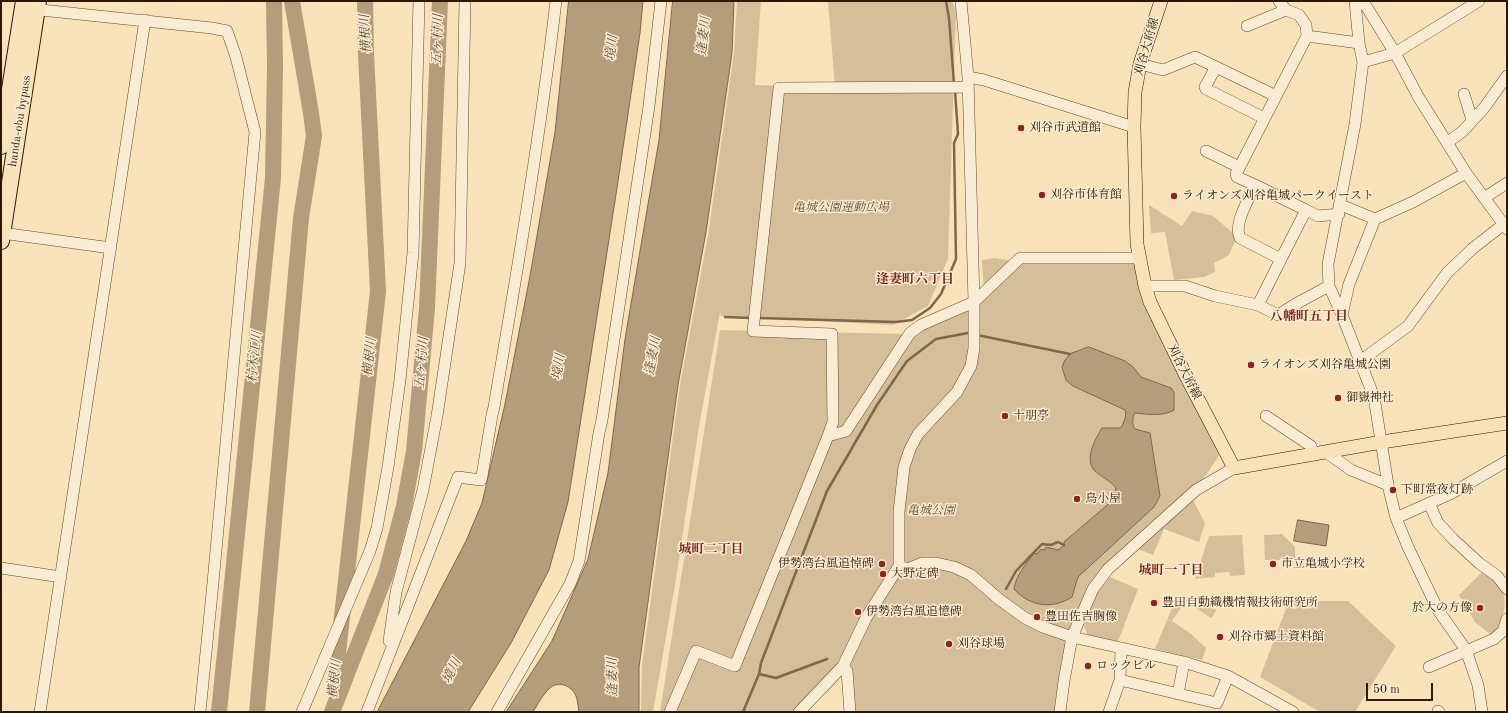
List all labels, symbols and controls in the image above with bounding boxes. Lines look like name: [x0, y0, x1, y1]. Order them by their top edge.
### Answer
water label: 横根川: [357, 14, 375, 54]
water label: 五ヶ村川: [429, 14, 447, 66]
water label: 逢妻川: [694, 16, 714, 56]
street label: 刈谷大府線: [1132, 16, 1162, 78]
water label: 境川: [603, 34, 621, 62]
street label: handa-obu bypass: [6, 74, 34, 168]
place label: 刈谷市武道館: [1029, 121, 1101, 135]
marker: 刈谷市武道館: [1016, 123, 1026, 133]
place label: 刈谷市体育館: [1050, 188, 1122, 202]
place label: ライオンズ刈谷亀城パークイースト: [1182, 189, 1374, 203]
marker: 刈谷市体育館: [1037, 190, 1047, 200]
marker: ライオンズ刈谷亀城パークイースト: [1169, 191, 1179, 201]
park label: 亀城公園運動広場: [793, 201, 889, 215]
district label: 逢妻町六丁目: [876, 272, 954, 288]
district label: 八幡町五丁目: [1270, 309, 1348, 325]
water label: 村木江川: [245, 330, 265, 384]
water label: 逢妻川: [642, 335, 664, 377]
water label: 五ヶ村川: [412, 336, 432, 390]
water label: 横根川: [360, 337, 380, 377]
street label: 刈谷大府線: [1164, 342, 1204, 402]
water label: 境川: [549, 353, 569, 381]
place label: ライオンズ刈谷亀城公園: [1259, 358, 1391, 372]
marker: ライオンズ刈谷亀城公園: [1246, 360, 1256, 370]
place label: 御嶽神社: [1346, 391, 1394, 405]
marker: 御嶽神社: [1333, 393, 1343, 403]
place label: 十朋亭: [1013, 409, 1049, 423]
marker: 十朋亭: [1000, 411, 1010, 421]
place label: 下町常夜灯跡: [1401, 483, 1473, 497]
marker: 下町常夜灯跡: [1388, 485, 1398, 495]
place label: 鳥小屋: [1085, 492, 1121, 506]
marker: 鳥小屋: [1072, 494, 1082, 504]
park label: 亀城公園: [907, 504, 955, 518]
district label: 城町二丁目: [679, 542, 743, 558]
place label: 伊勢湾台風追悼碑: [778, 557, 874, 571]
place label: 市立亀城小学校: [1281, 557, 1365, 571]
marker: 伊勢湾台風追悼碑: [877, 559, 887, 569]
marker: 市立亀城小学校: [1268, 559, 1278, 569]
district label: 城町一丁目: [1139, 563, 1203, 579]
place label: 大野定碑: [891, 567, 939, 581]
marker: 大野定碑: [878, 569, 888, 579]
place label: 豊田自動織機情報技術研究所: [1162, 596, 1318, 610]
marker: 豊田自動織機情報技術研究所: [1149, 598, 1159, 608]
place label: 於大の方像: [1412, 601, 1472, 615]
marker: 於大の方像: [1475, 603, 1485, 613]
place label: 伊勢湾台風追憶碑: [866, 605, 962, 619]
marker: 伊勢湾台風追憶碑: [853, 607, 863, 617]
place label: 豊田佐吉胸像: [1045, 610, 1117, 624]
marker: 豊田佐吉胸像: [1032, 612, 1042, 622]
place label: 刈谷市郷土資料館: [1228, 630, 1324, 644]
marker: 刈谷市郷土資料館: [1215, 632, 1225, 642]
place label: 刈谷球場: [957, 637, 1005, 651]
marker: 刈谷球場: [944, 639, 954, 649]
water label: 境川: [439, 656, 465, 686]
water label: 逢妻川: [605, 657, 621, 697]
water label: 横根川: [325, 659, 345, 699]
place label: ロックビル: [1096, 659, 1156, 673]
marker: ロックビル: [1083, 661, 1093, 671]
scale bar: [1368, 675, 1435, 701]
text: 50 m: [1373, 684, 1400, 696]

